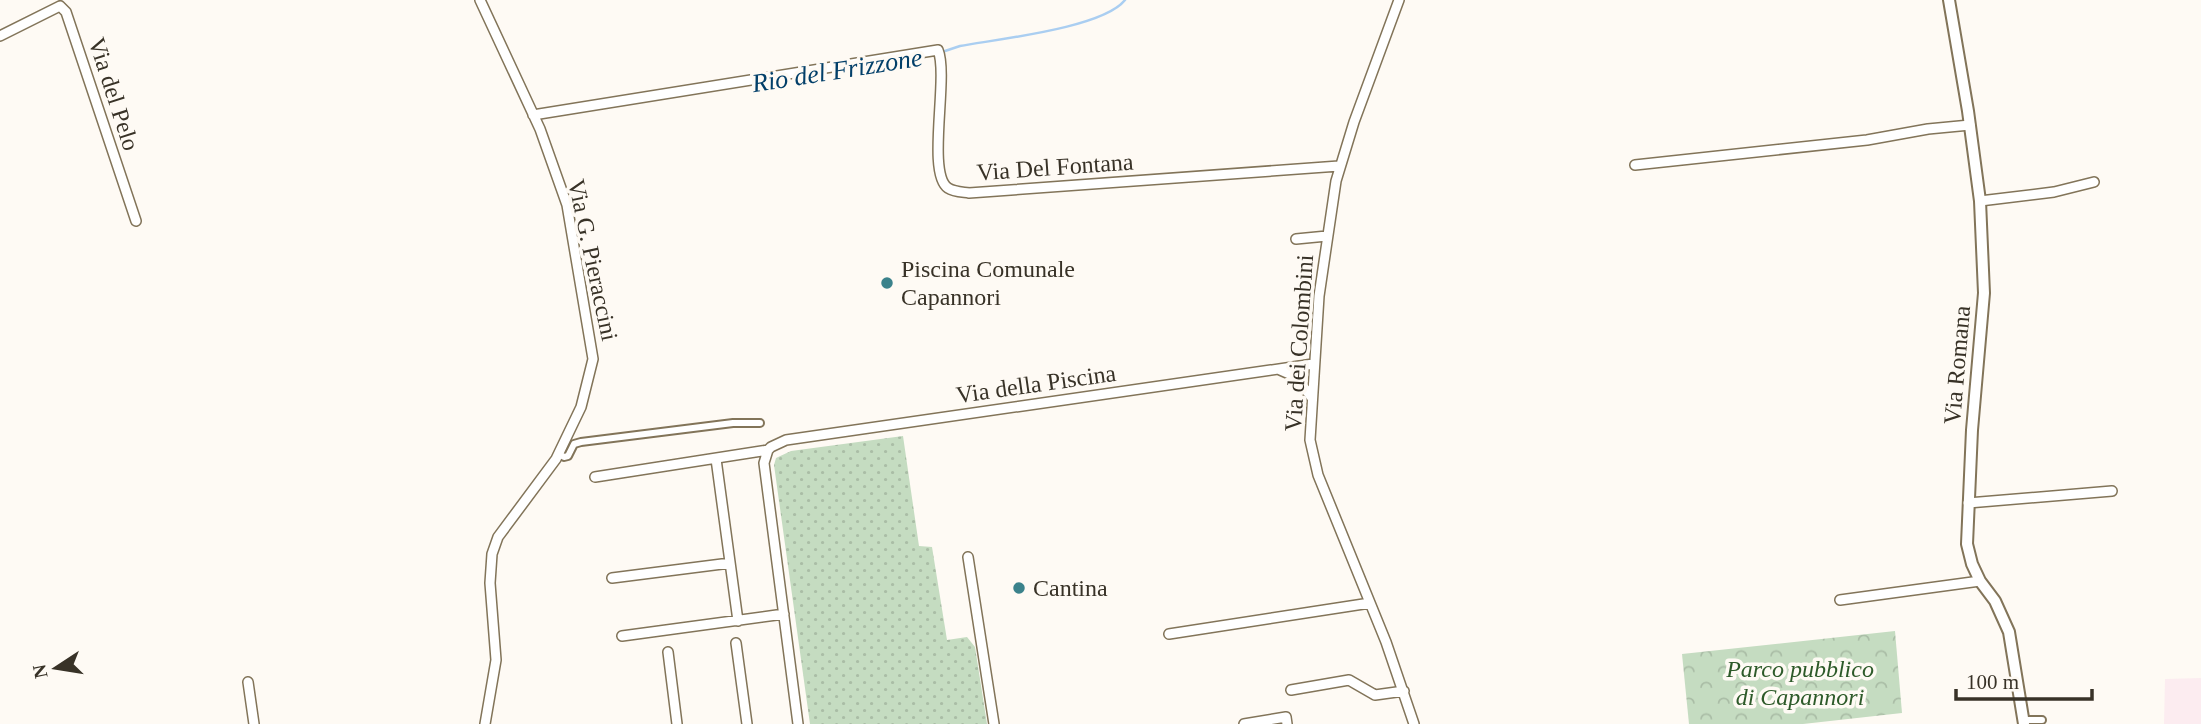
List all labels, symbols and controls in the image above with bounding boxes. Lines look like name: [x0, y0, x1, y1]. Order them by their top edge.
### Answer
street label: Via del Pelo: [84, 34, 144, 154]
water label: Rio del Frizzone: [749, 43, 924, 98]
street label: Via Del Fontana: [976, 149, 1135, 185]
street label: Via G. Pieraccini: [563, 177, 623, 343]
street label: Via dei Colombini: [1280, 253, 1318, 432]
place label: Piscina Comunale Capannori: [901, 256, 1075, 310]
marker: Piscina Comunale Capannori: [879, 275, 895, 291]
street label: Via Romana: [1939, 304, 1975, 426]
street label: Via della Piscina: [954, 360, 1118, 408]
place label: Cantina: [1033, 575, 1108, 601]
marker: Cantina: [1011, 580, 1027, 596]
north arrow: [21, 633, 91, 703]
park label: Parco pubblico di Capannori: [1725, 656, 1874, 710]
scale bar: [1956, 658, 2092, 702]
text: N: [28, 662, 52, 680]
text: 100 m: [1966, 670, 2019, 694]

